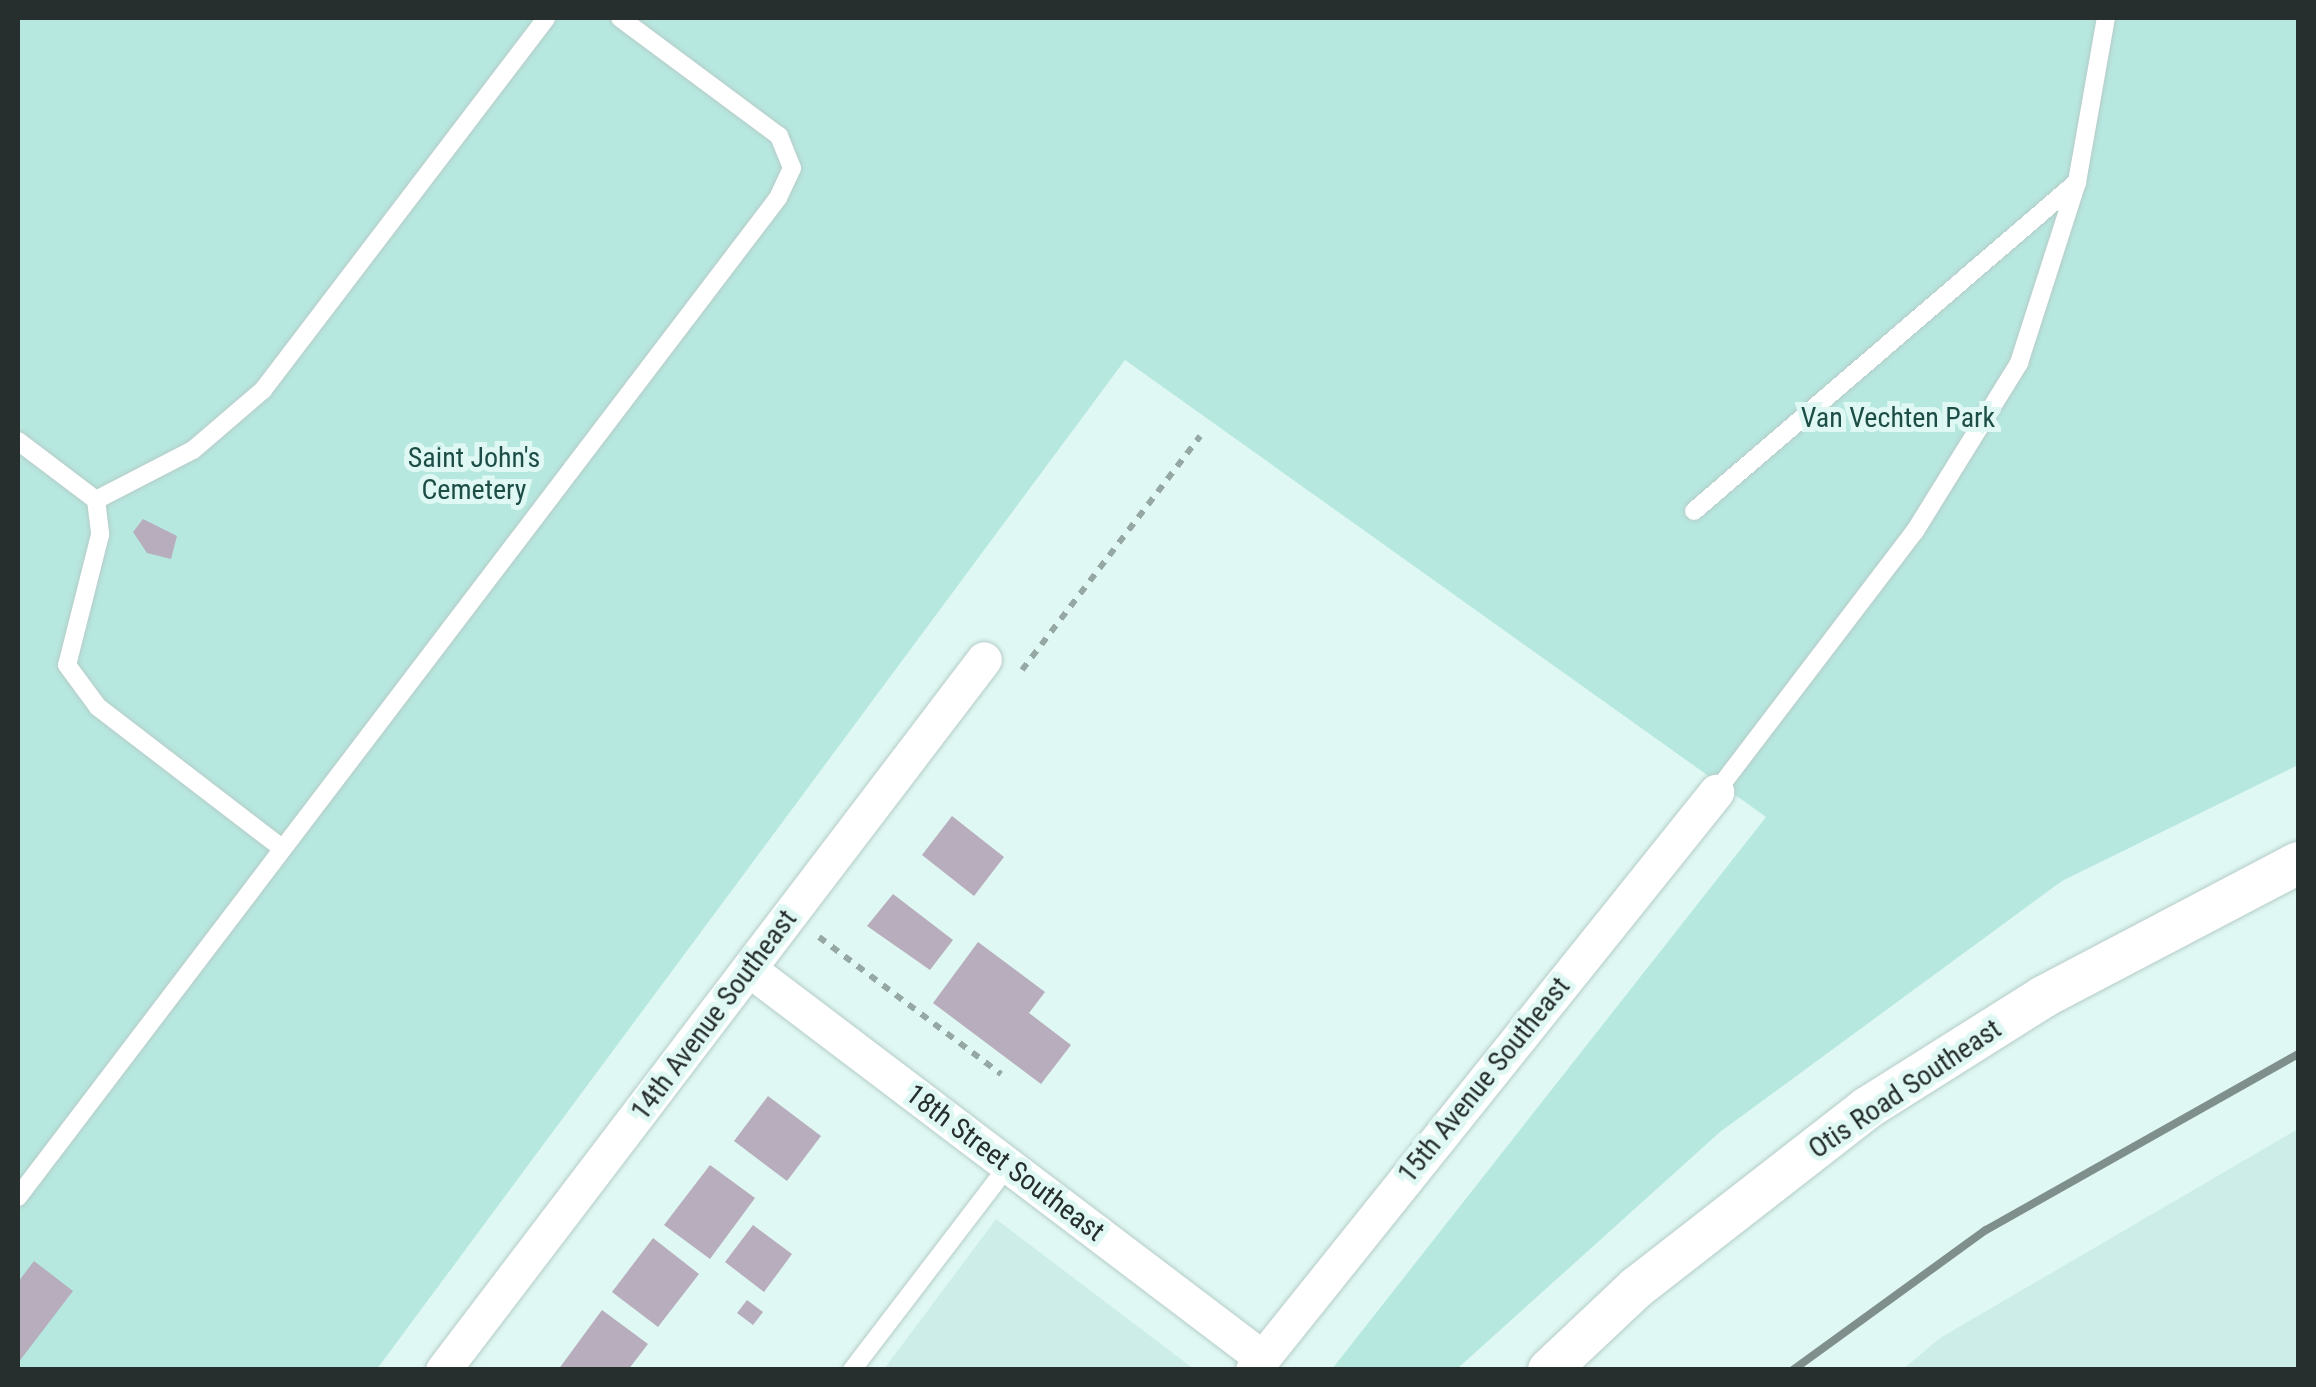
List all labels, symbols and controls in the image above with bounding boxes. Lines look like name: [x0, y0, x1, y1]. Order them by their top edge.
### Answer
park label: Van Vechten Park: [1801, 401, 1995, 435]
park label: Saint John's Cemetery: [408, 441, 540, 507]
street label: 14th Avenue Southeast: [624, 903, 804, 1127]
street label: 15th Avenue Southeast: [1391, 971, 1577, 1189]
street label: Otis Road Southeast: [1802, 1012, 2008, 1166]
street label: 18th Street Southeast: [899, 1078, 1111, 1248]

